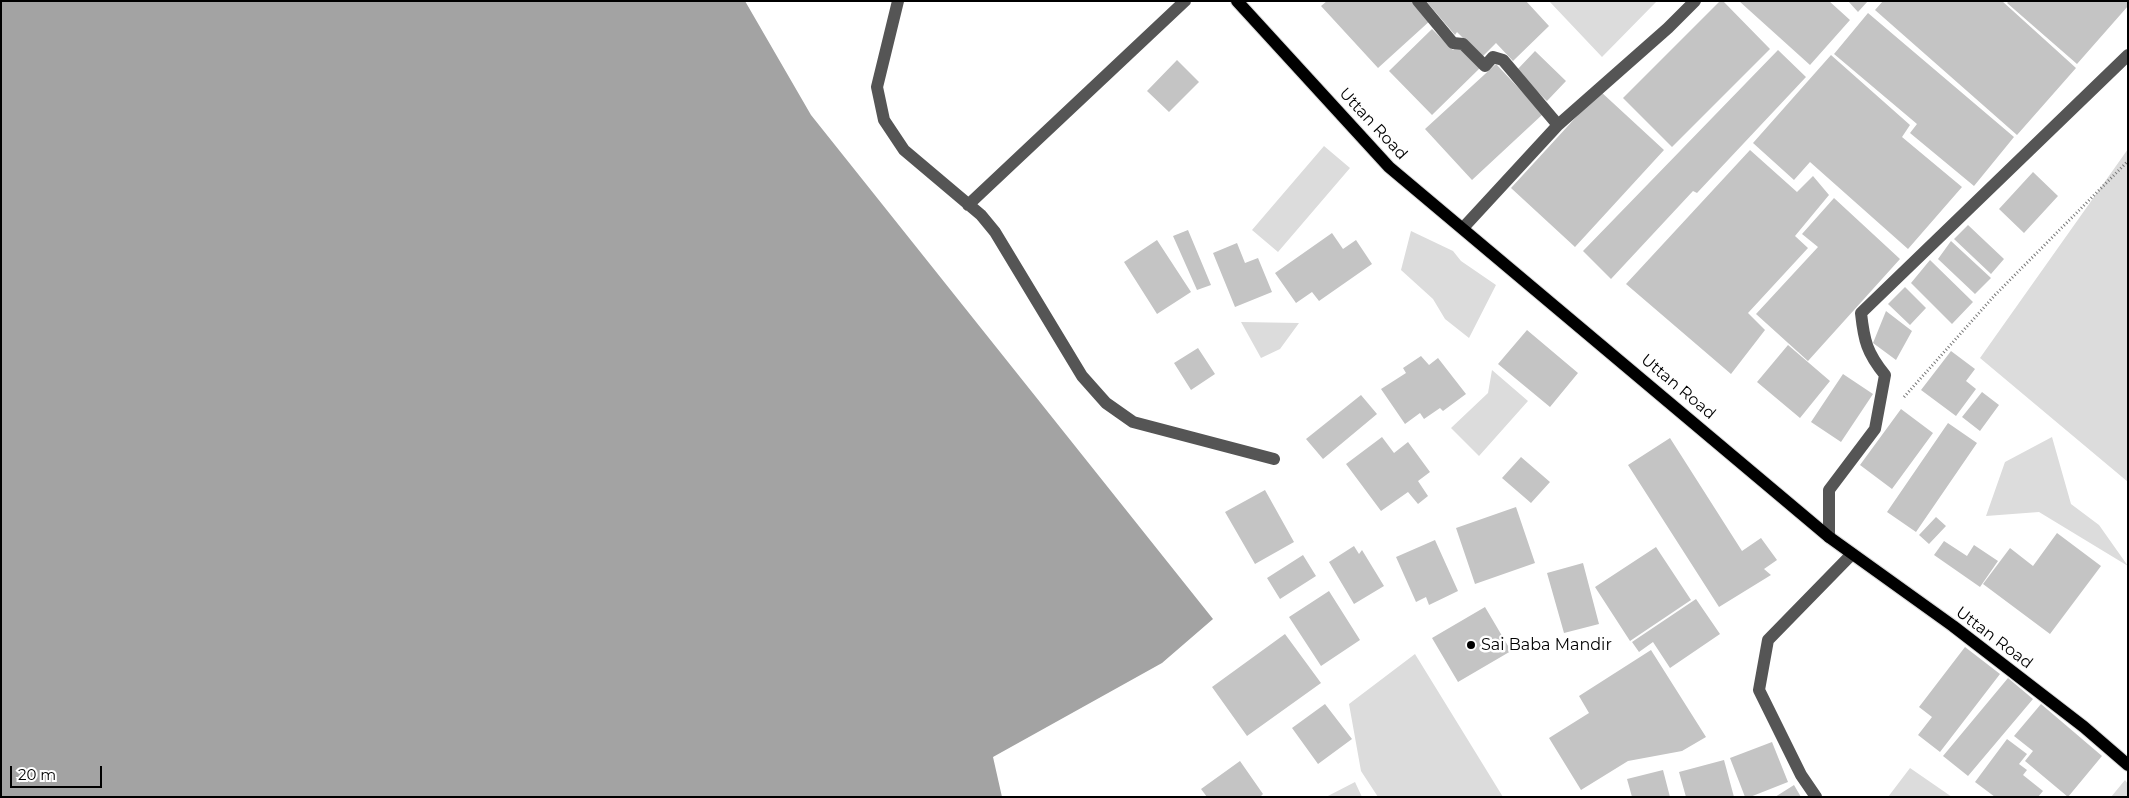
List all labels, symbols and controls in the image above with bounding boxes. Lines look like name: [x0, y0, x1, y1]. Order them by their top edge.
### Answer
street label: Uttan Road: [1335, 84, 1411, 164]
street label: Uttan Road: [1637, 350, 1719, 424]
street label: Uttan Road: [1952, 603, 2036, 673]
place label: Sai Baba Mandir: [1481, 635, 1612, 655]
marker: Sai Baba Mandir: [1465, 639, 1477, 651]
scale bar: [12, 756, 105, 788]
text: 20 m: [18, 765, 56, 784]

